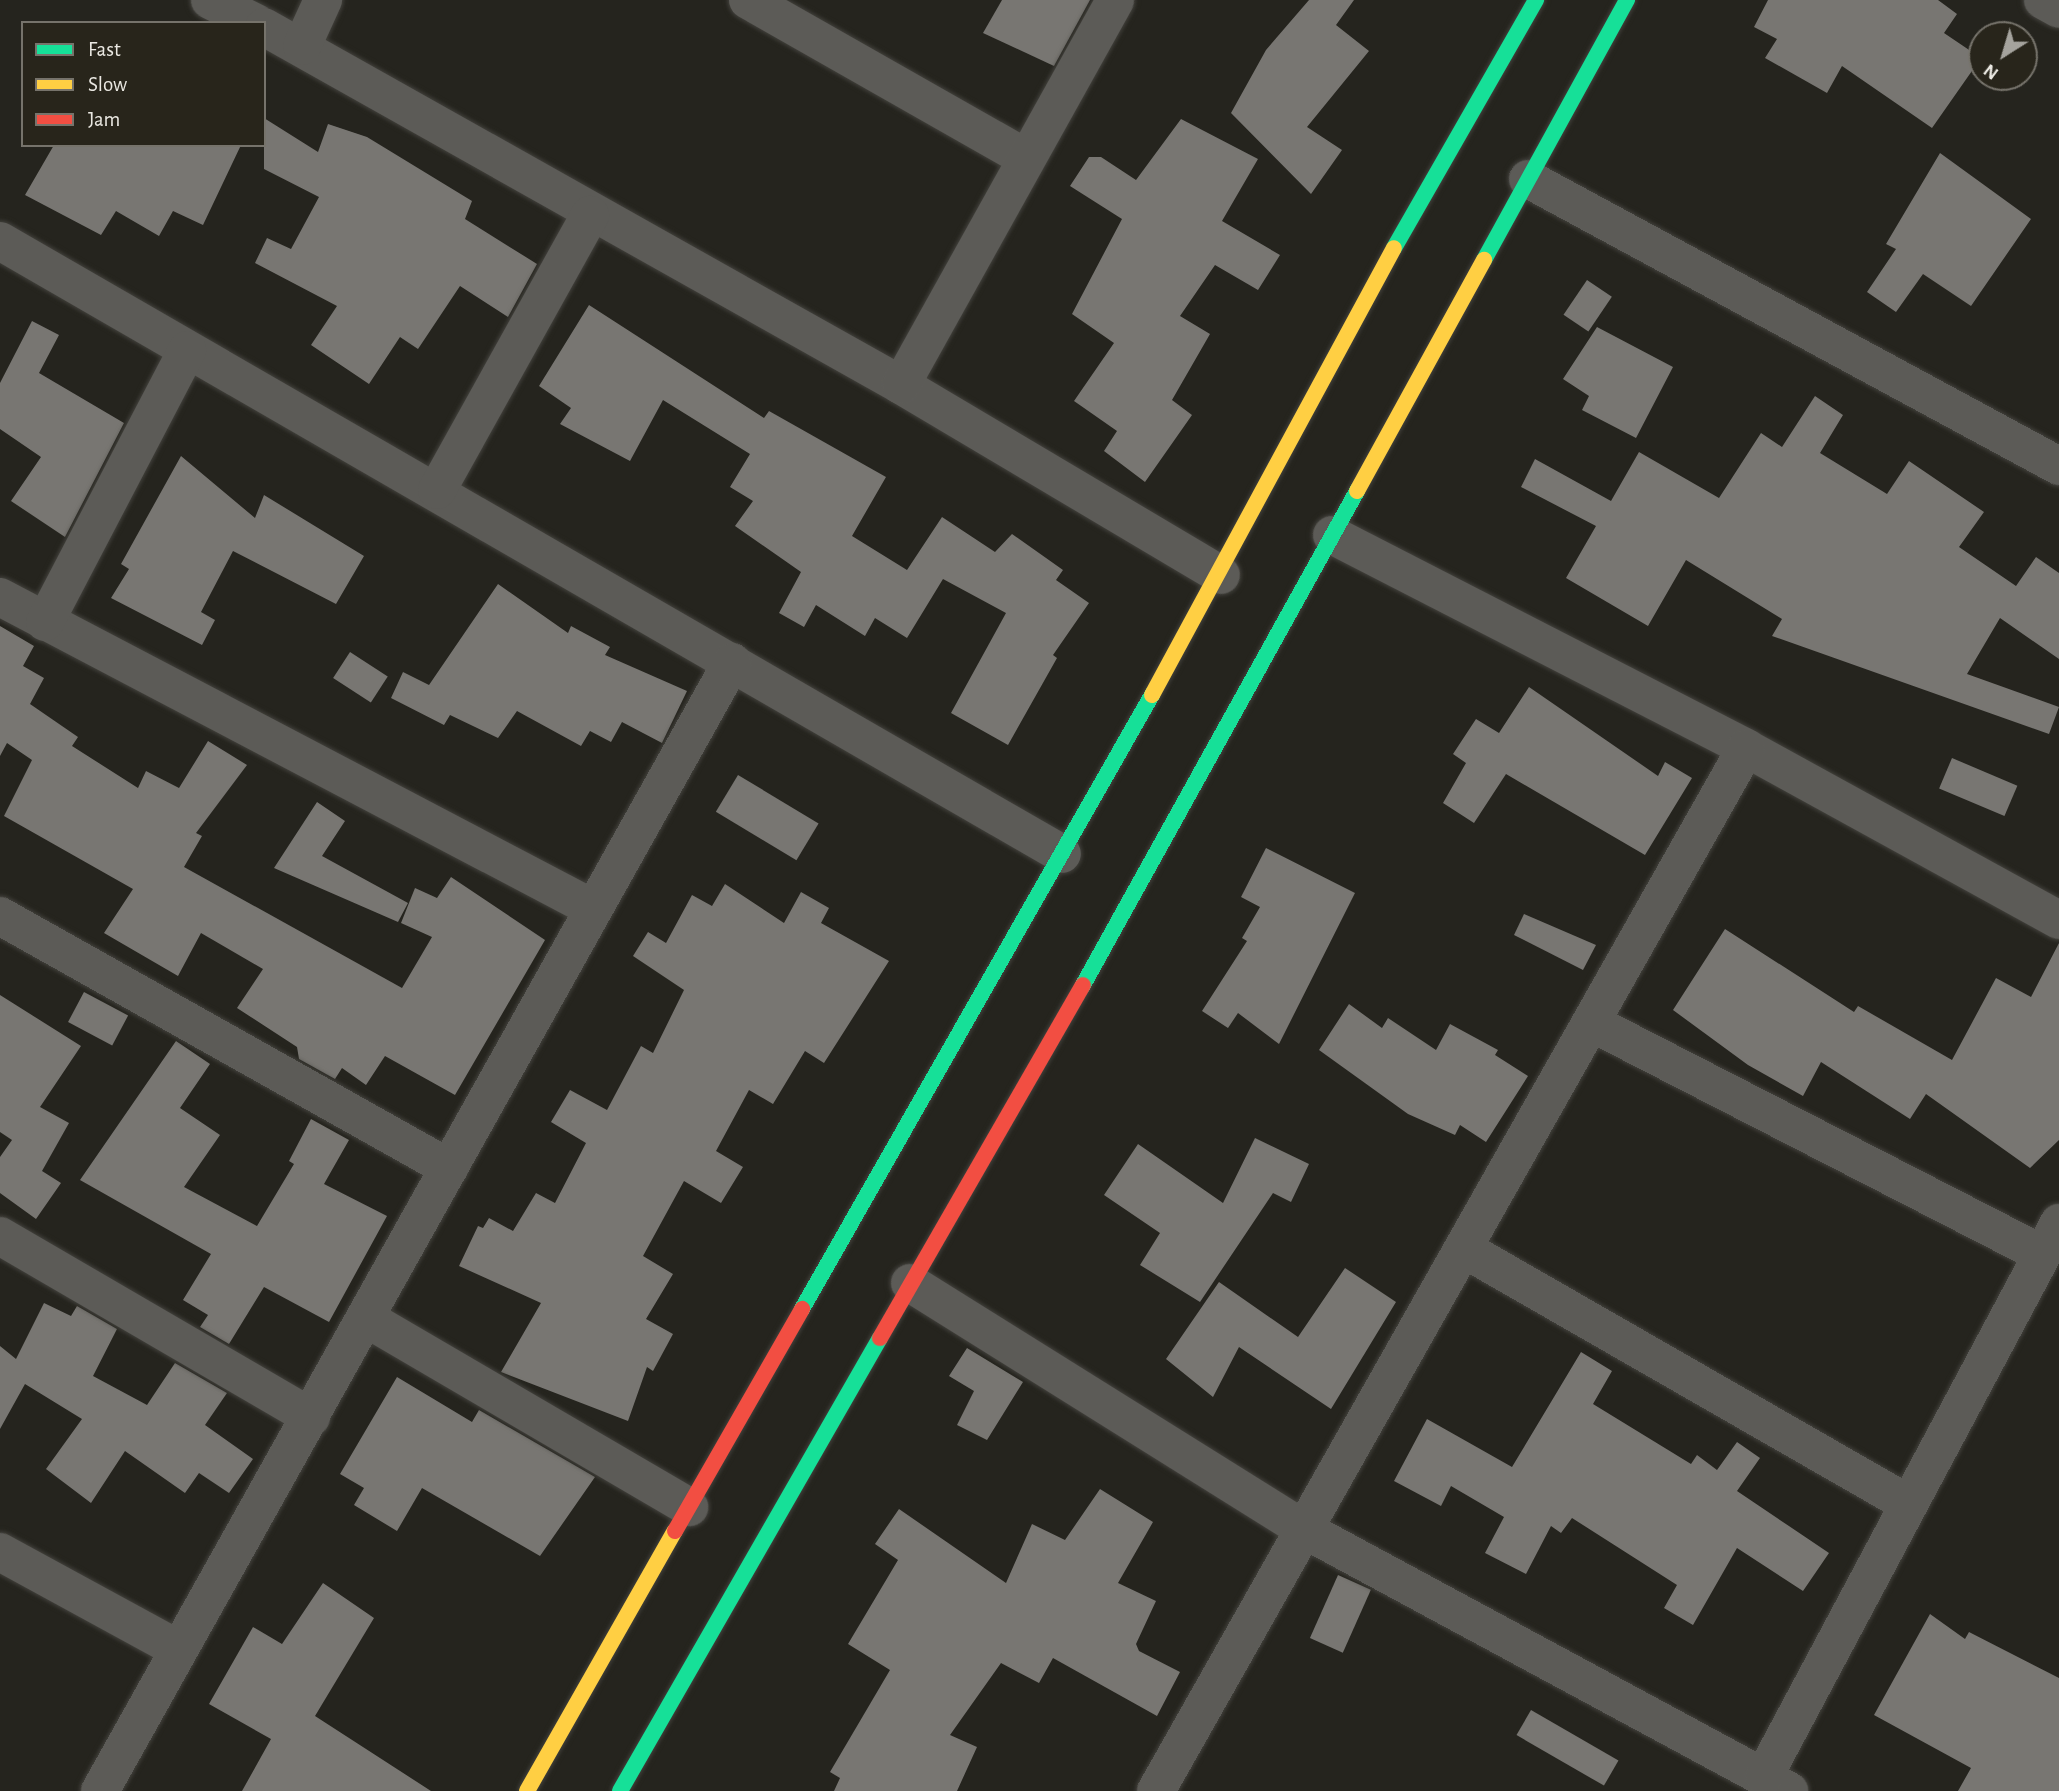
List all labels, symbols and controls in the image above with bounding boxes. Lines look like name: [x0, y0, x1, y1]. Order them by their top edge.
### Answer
legend: [21, 21, 266, 147]
north arrow: [1968, 21, 2038, 91]
text: Fast: [88, 39, 121, 60]
text: N: [1980, 60, 2002, 83]
text: Slow: [88, 74, 127, 95]
text: Jam: [88, 109, 120, 130]

